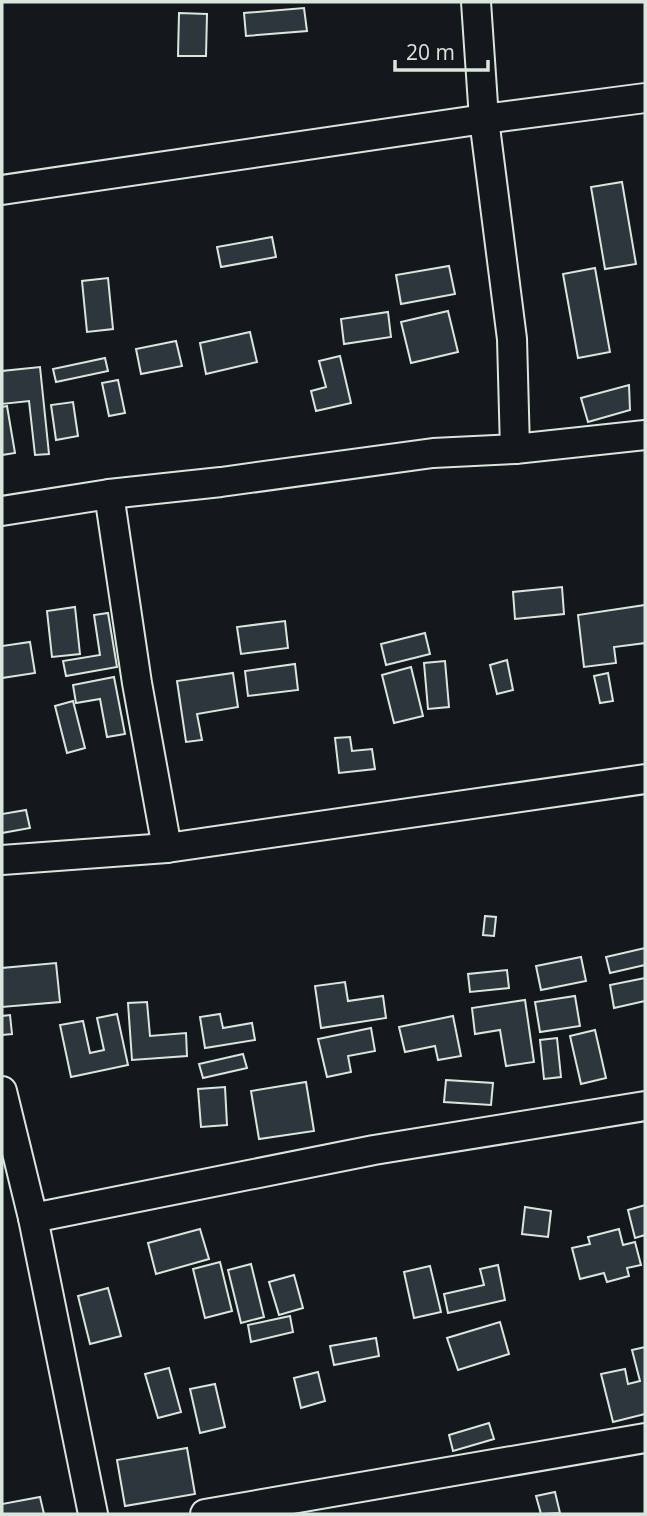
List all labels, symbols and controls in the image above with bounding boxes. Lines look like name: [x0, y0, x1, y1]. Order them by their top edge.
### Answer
scale bar: [395, 28, 488, 72]
text: 20 m: [406, 38, 455, 66]

